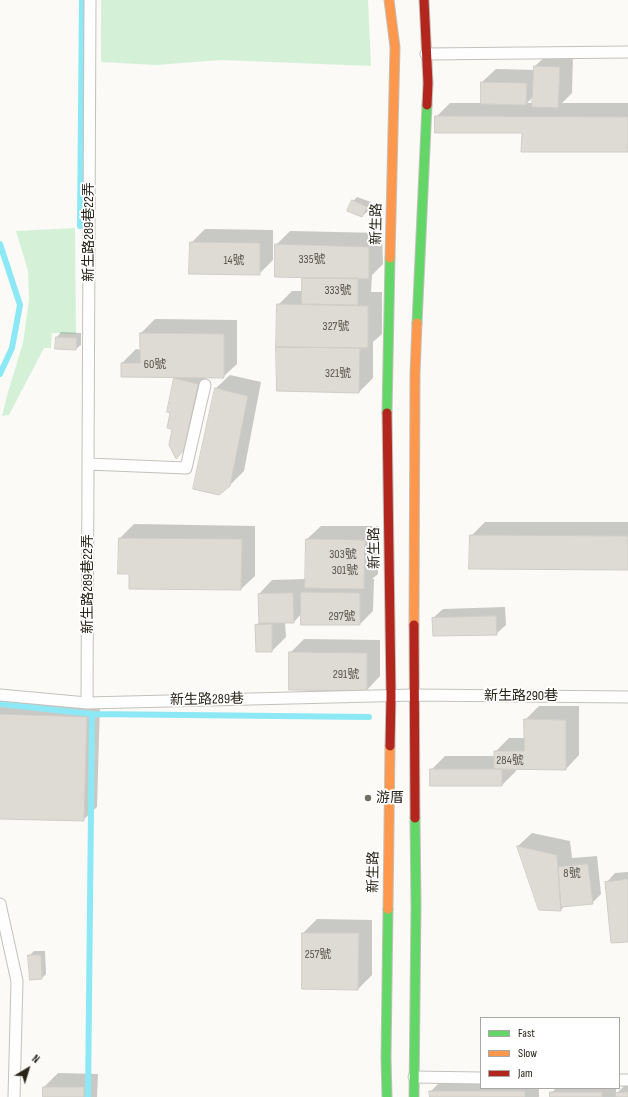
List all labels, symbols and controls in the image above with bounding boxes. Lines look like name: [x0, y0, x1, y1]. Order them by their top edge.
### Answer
street label: 新生路289巷22弄: [81, 182, 97, 282]
street label: 新生路: [368, 203, 386, 245]
house number: 335號: [299, 253, 325, 267]
house number: 14號: [223, 254, 245, 268]
house number: 333號: [324, 284, 352, 298]
house number: 327號: [323, 320, 349, 334]
house number: 60號: [144, 358, 166, 372]
house number: 321號: [325, 367, 351, 381]
street label: 新生路: [366, 527, 384, 569]
street label: 新生路289巷22弄: [80, 534, 96, 634]
house number: 303號: [329, 548, 357, 562]
house number: 301號: [332, 564, 358, 578]
house number: 297號: [328, 610, 356, 624]
house number: 291號: [333, 668, 359, 682]
street label: 新生路290巷: [484, 688, 558, 704]
street label: 新生路289巷: [170, 691, 244, 709]
house number: 284號: [496, 754, 524, 768]
place label: 游厝: [376, 790, 404, 806]
marker: 游厝: [363, 793, 373, 803]
street label: 新生路: [365, 851, 383, 893]
house number: 8號: [563, 867, 581, 881]
house number: 257號: [305, 948, 331, 962]
legend: [480, 1017, 620, 1089]
text: Fast: [518, 1026, 535, 1041]
text: Slow: [518, 1046, 537, 1061]
north arrow: [8, 1049, 48, 1089]
text: N: [29, 1052, 42, 1066]
text: Jam: [518, 1066, 533, 1081]

